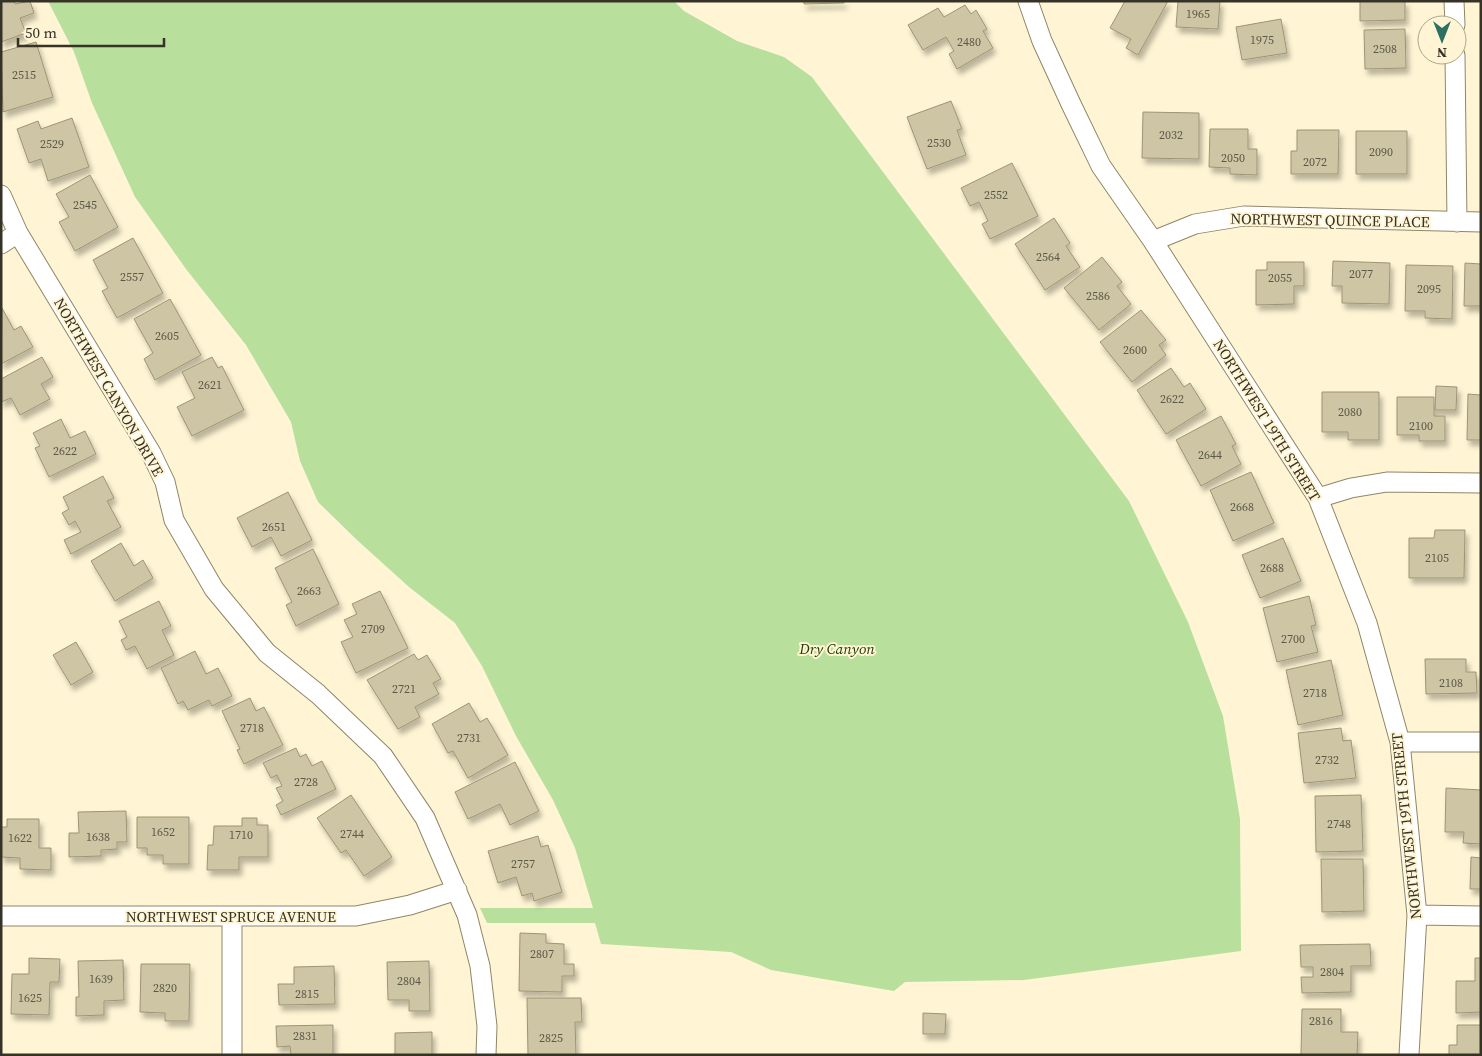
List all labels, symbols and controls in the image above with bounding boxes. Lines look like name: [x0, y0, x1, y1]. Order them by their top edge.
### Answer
house number: 1965: [1186, 6, 1210, 22]
scale bar: [18, 15, 164, 47]
north arrow: [1417, 15, 1467, 65]
text: 50 m: [25, 22, 57, 43]
house number: 1975: [1250, 32, 1274, 48]
house number: 2480: [957, 34, 981, 50]
house number: 2508: [1373, 41, 1397, 57]
text: N: [1437, 43, 1447, 63]
house number: 2515: [12, 67, 36, 83]
house number: 2032: [1159, 127, 1183, 143]
house number: 2530: [927, 135, 951, 151]
house number: 2529: [40, 136, 64, 152]
house number: 2090: [1369, 144, 1393, 160]
house number: 2050: [1221, 150, 1245, 166]
house number: 2072: [1303, 154, 1327, 170]
house number: 2552: [984, 187, 1008, 203]
house number: 2545: [73, 197, 97, 213]
street label: NORTHWEST QUINCE PLACE: [1230, 208, 1430, 232]
house number: 2564: [1036, 249, 1060, 265]
house number: 2077: [1349, 266, 1373, 282]
house number: 2557: [120, 269, 144, 285]
house number: 2055: [1268, 270, 1292, 286]
house number: 2095: [1417, 281, 1441, 297]
house number: 2586: [1086, 288, 1110, 304]
street label: NORTHWEST CANYON DRIVE: [49, 294, 169, 480]
house number: 2605: [155, 328, 179, 344]
street label: NORTHWEST 19TH STREET: [1208, 335, 1326, 505]
house number: 2600: [1123, 342, 1147, 358]
house number: 2621: [198, 377, 222, 393]
house number: 2622: [1160, 391, 1184, 407]
house number: 2080: [1338, 404, 1362, 420]
house number: 2100: [1409, 418, 1433, 434]
house number: 2622: [53, 443, 77, 459]
house number: 2644: [1198, 447, 1222, 463]
house number: 2668: [1230, 499, 1254, 515]
house number: 2651: [262, 519, 286, 535]
house number: 2105: [1425, 550, 1449, 566]
house number: 2688: [1260, 560, 1284, 576]
house number: 2663: [297, 583, 321, 599]
house number: 2709: [361, 621, 385, 637]
house number: 2700: [1281, 631, 1305, 647]
park label: Dry Canyon: [798, 638, 875, 659]
house number: 2108: [1439, 675, 1463, 691]
house number: 2721: [392, 681, 416, 697]
house number: 2718: [1303, 685, 1327, 701]
house number: 2718: [240, 720, 264, 736]
house number: 2731: [457, 730, 481, 746]
street label: NORTHWEST 19TH STREET: [1386, 732, 1426, 920]
house number: 2732: [1315, 752, 1339, 768]
house number: 2728: [294, 774, 318, 790]
house number: 2748: [1327, 816, 1351, 832]
house number: 1652: [151, 824, 175, 840]
house number: 2744: [340, 826, 364, 842]
house number: 1710: [229, 827, 253, 843]
house number: 1638: [86, 829, 110, 845]
house number: 1622: [8, 830, 32, 846]
house number: 2757: [511, 856, 535, 872]
street label: NORTHWEST SPRUCE AVENUE: [126, 906, 336, 927]
house number: 2807: [530, 946, 554, 962]
house number: 2804: [1320, 964, 1344, 980]
house number: 1639: [89, 971, 113, 987]
house number: 2804: [397, 973, 421, 989]
house number: 2820: [153, 980, 177, 996]
house number: 2815: [295, 986, 319, 1002]
house number: 1625: [18, 990, 42, 1006]
house number: 2816: [1309, 1013, 1333, 1029]
house number: 2831: [293, 1028, 317, 1044]
house number: 2825: [539, 1030, 563, 1046]

